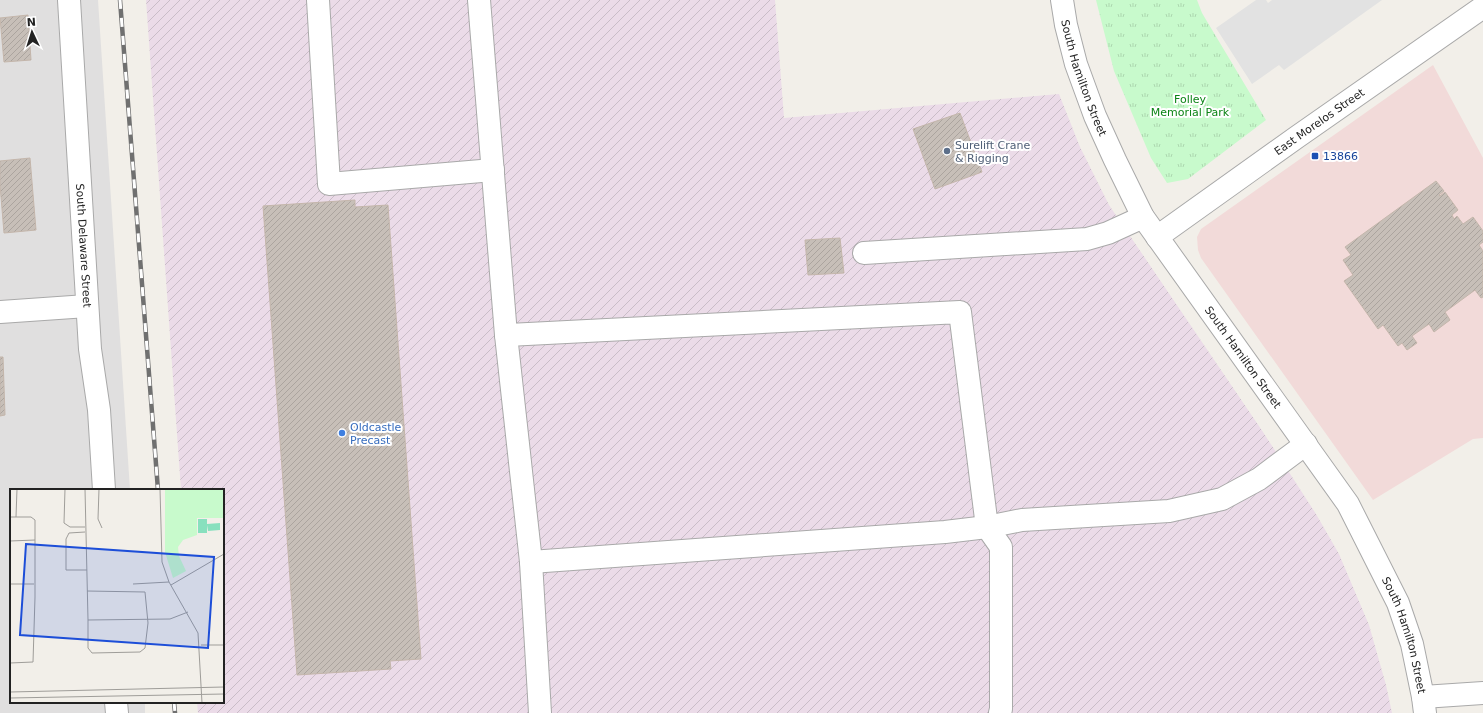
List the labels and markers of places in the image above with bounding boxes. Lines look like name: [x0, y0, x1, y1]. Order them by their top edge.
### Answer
place label: Surelift Crane & Rigging: [955, 139, 1031, 165]
marker: Surelift Crane & Rigging: [942, 146, 952, 156]
place label: 13866: [1323, 150, 1358, 163]
marker: 13866: [1310, 151, 1320, 161]
place label: Oldcastle Precast: [350, 421, 402, 447]
marker: Oldcastle Precast: [337, 428, 347, 438]

